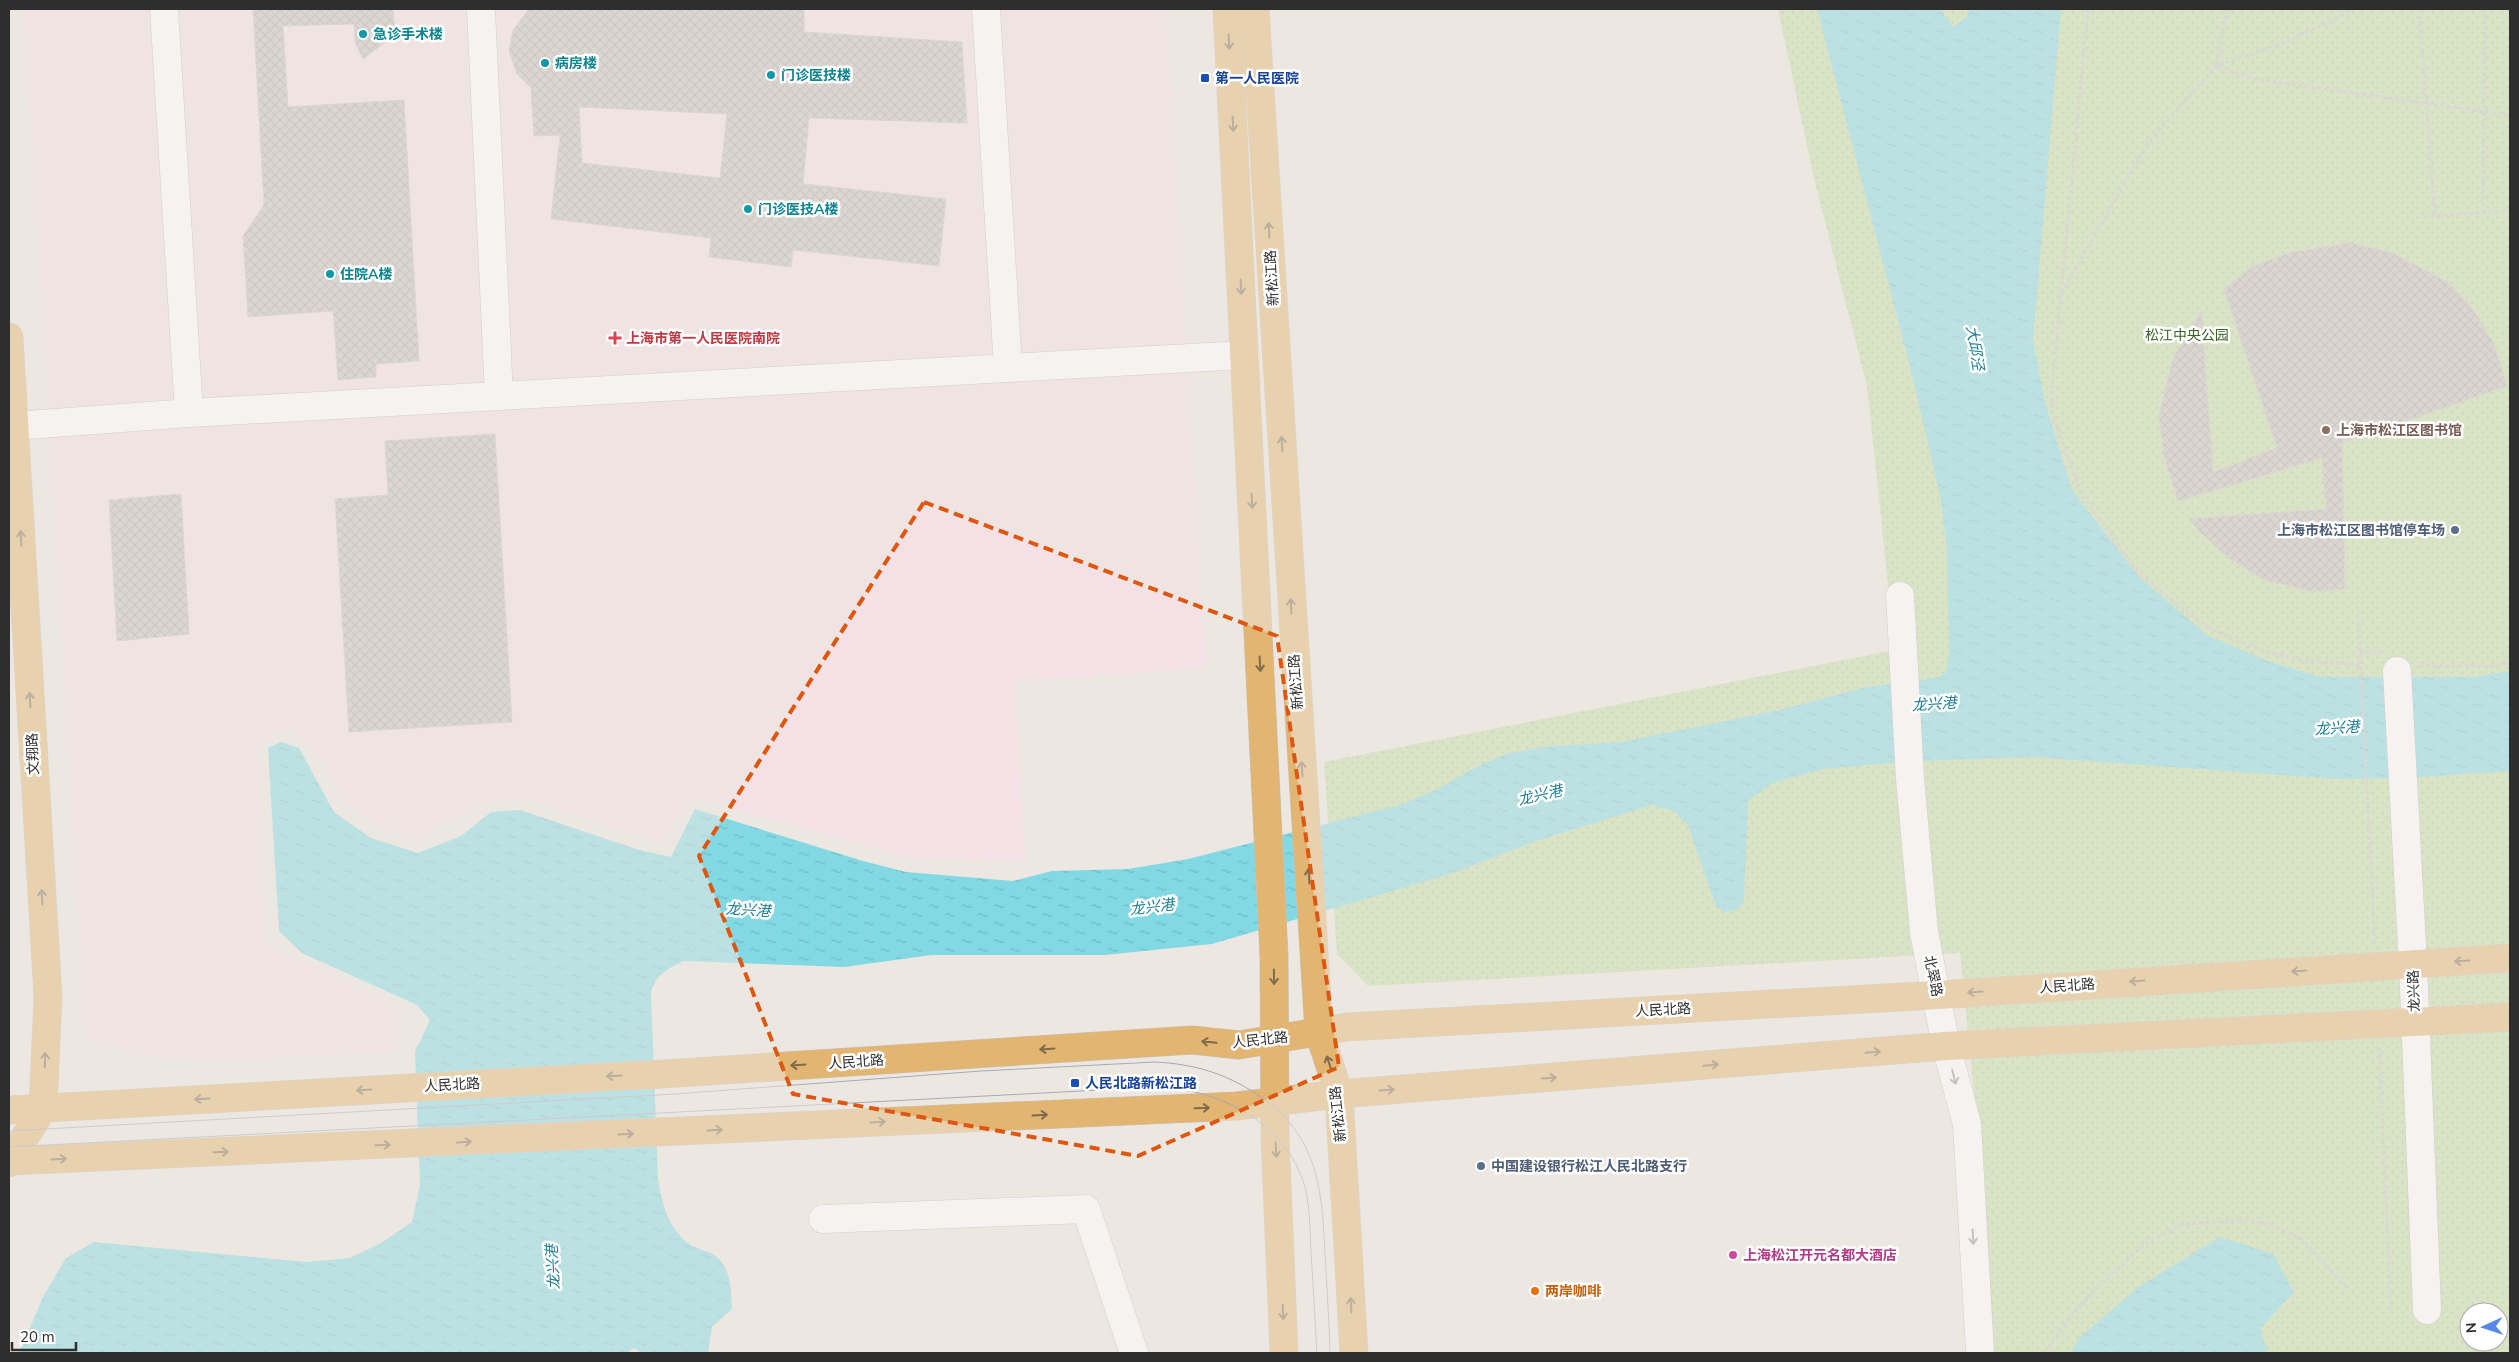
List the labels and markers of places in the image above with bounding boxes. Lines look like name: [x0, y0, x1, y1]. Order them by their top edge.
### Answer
place label: 急诊手术楼: [373, 25, 443, 44]
marker: 急诊手术楼: [357, 28, 369, 40]
place label: 病房楼: [555, 54, 597, 73]
marker: 病房楼: [539, 57, 551, 69]
place label: 门诊医技楼: [781, 66, 851, 85]
marker: 门诊医技楼: [765, 69, 777, 81]
place label: 第一人民医院: [1215, 69, 1299, 88]
marker: 第一人民医院: [1199, 72, 1211, 84]
place label: 门诊医技A楼: [758, 200, 838, 219]
marker: 门诊医技A楼: [742, 203, 754, 215]
place label: 住院A楼: [340, 265, 392, 284]
marker: 住院A楼: [324, 268, 336, 280]
place label: 上海市第一人民医院南院: [626, 329, 780, 348]
marker: 上海市第一人民医院南院: [608, 331, 622, 345]
place label: 上海市松江区图书馆: [2336, 421, 2462, 440]
marker: 上海市松江区图书馆: [2320, 424, 2332, 436]
place label: 上海市松江区图书馆停车场: [2277, 521, 2445, 540]
marker: 上海市松江区图书馆停车场: [2449, 524, 2461, 536]
place label: 人民北路新松江路: [1085, 1074, 1197, 1093]
marker: 人民北路新松江路: [1069, 1077, 1081, 1089]
place label: 中国建设银行松江人民北路支行: [1491, 1157, 1687, 1176]
marker: 中国建设银行松江人民北路支行: [1475, 1160, 1487, 1172]
place label: 上海松江开元名都大酒店: [1743, 1246, 1897, 1265]
marker: 上海松江开元名都大酒店: [1727, 1249, 1739, 1261]
place label: 两岸咖啡: [1545, 1282, 1602, 1301]
marker: 两岸咖啡: [1529, 1285, 1541, 1297]

